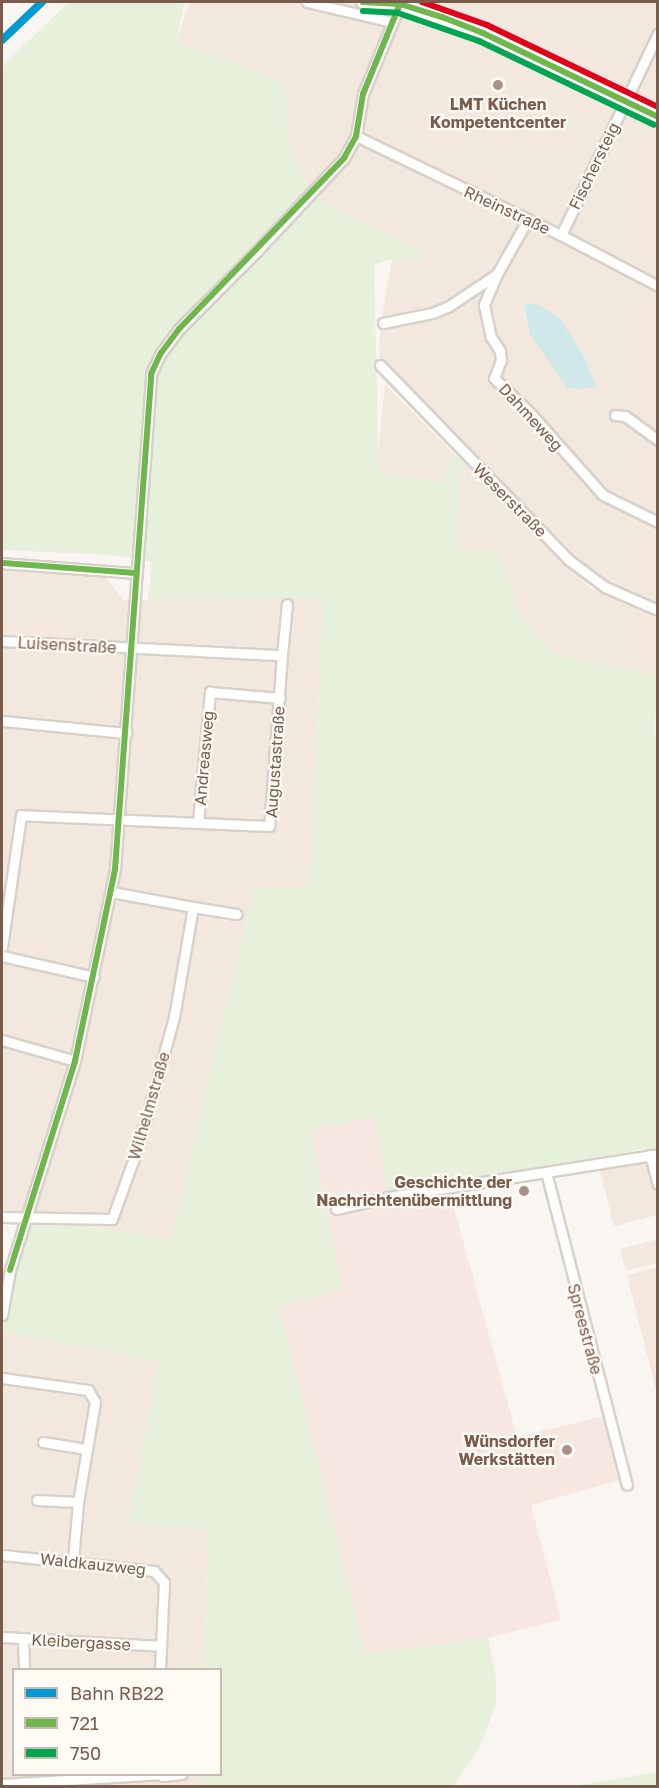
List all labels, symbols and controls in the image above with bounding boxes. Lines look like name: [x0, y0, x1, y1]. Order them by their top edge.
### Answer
marker: LMT Küchen Kompetentcenter: [491, 78, 505, 92]
place label: LMT Küchen Kompetentcenter: [430, 94, 566, 132]
street label: Fischersteig: [565, 119, 623, 213]
street label: Rheinstraße: [461, 182, 553, 238]
street label: Dahmeweg: [495, 379, 567, 455]
street label: Weserstraße: [469, 459, 551, 541]
street label: Luisenstraße: [17, 633, 117, 657]
street label: Augustastraße: [262, 705, 288, 819]
street label: Andreasweg: [190, 710, 218, 806]
street label: Wilhelmstraße: [124, 1050, 174, 1162]
place label: Geschichte der Nachrichtenübermittlung: [316, 1172, 512, 1210]
marker: Geschichte der Nachrichtenübermittlung: [517, 1184, 531, 1198]
street label: Spreestraße: [564, 1281, 606, 1377]
place label: Wünsdorfer Werkstätten: [459, 1431, 555, 1469]
marker: Wünsdorfer Werkstätten: [560, 1443, 574, 1457]
street label: Waldkauzweg: [39, 1549, 147, 1579]
street label: Kleibergasse: [31, 1630, 131, 1654]
legend: [12, 1668, 222, 1776]
text: Bahn RB22: [70, 1682, 164, 1704]
text: 721: [70, 1712, 99, 1734]
text: 750: [70, 1742, 101, 1764]

